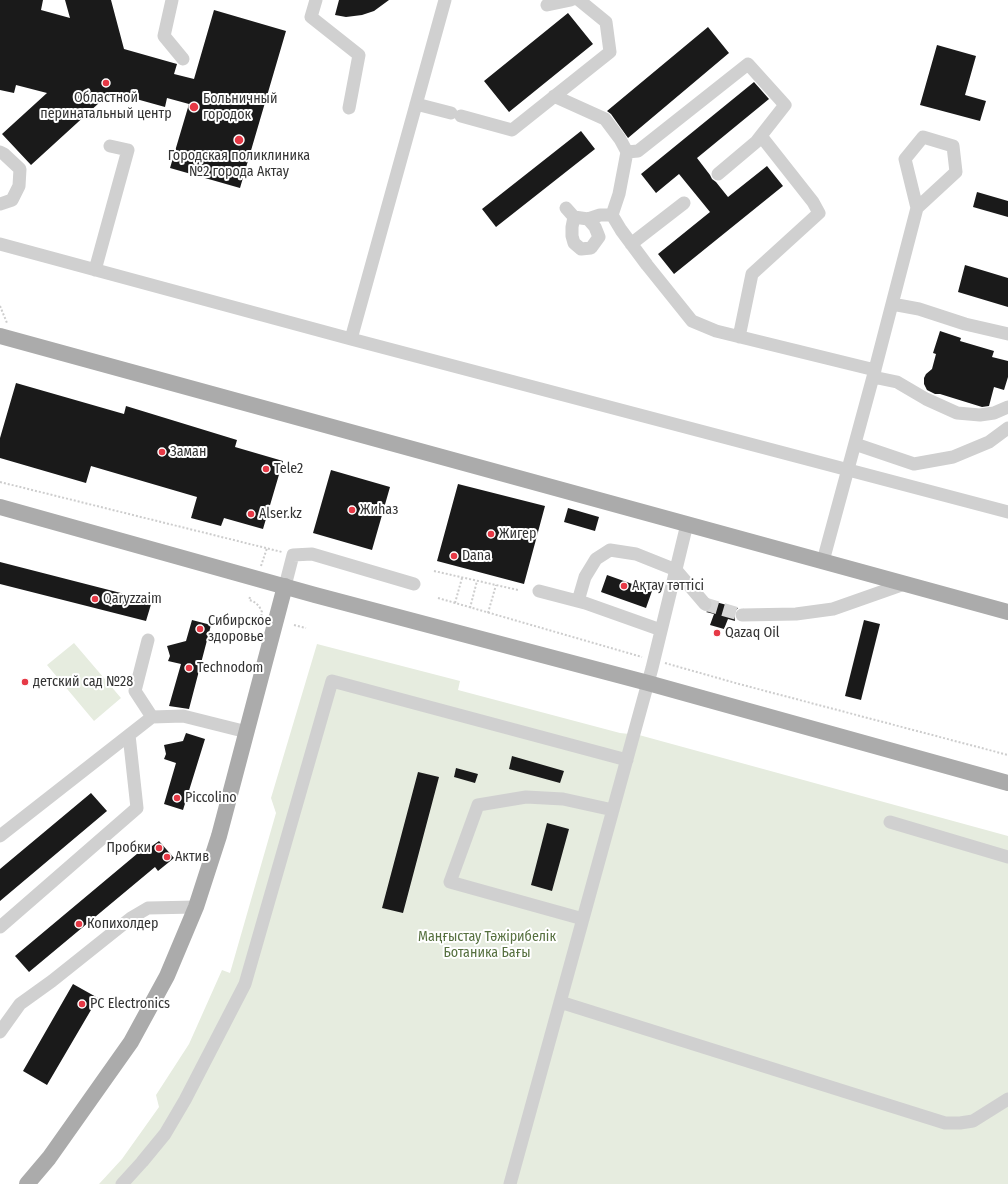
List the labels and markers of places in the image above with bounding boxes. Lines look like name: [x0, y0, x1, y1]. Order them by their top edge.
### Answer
marker: Областной перинатальный центр: [101, 78, 111, 88]
place label: Областной перинатальный центр: [40, 90, 172, 122]
place label: Больничный городок: [203, 91, 277, 124]
marker: Больничный городок: [188, 101, 200, 113]
marker: Городская поликлиника №2 города Актау: [233, 134, 245, 146]
place label: Городская поликлиника №2 города Актау: [168, 148, 310, 180]
place label: Заман: [170, 444, 206, 460]
marker: Заман: [157, 447, 167, 457]
place label: Tele2: [274, 461, 303, 477]
marker: Tele2: [261, 464, 271, 474]
place label: Жиhаз: [360, 502, 398, 518]
marker: Жиhаз: [347, 505, 357, 515]
place label: Alser.kz: [259, 506, 302, 522]
marker: Alser.kz: [246, 509, 256, 519]
place label: Жигер: [499, 526, 536, 542]
marker: Жигер: [486, 529, 496, 539]
place label: Dana: [462, 548, 491, 564]
marker: Dana: [449, 551, 459, 561]
place label: Ақтау тәттісі: [632, 578, 704, 594]
marker: Ақтау тәттісі: [619, 581, 629, 591]
place label: Qaryzzaim: [103, 591, 162, 607]
marker: Qaryzzaim: [90, 594, 100, 604]
place label: Сибирское здоровье: [208, 613, 271, 646]
marker: Сибирское здоровье: [195, 624, 205, 634]
place label: Qazaq Oil: [725, 625, 780, 641]
marker: Qazaq Oil: [712, 628, 722, 638]
place label: Technodom: [197, 660, 263, 676]
marker: Technodom: [184, 663, 194, 673]
place label: детский сад №28: [33, 674, 133, 690]
marker: детский сад №28: [20, 677, 30, 687]
place label: Piccolino: [185, 790, 237, 806]
marker: Piccolino: [172, 793, 182, 803]
place label: Пробки: [106, 840, 151, 856]
marker: Пробки: [154, 843, 164, 853]
place label: Актив: [175, 849, 209, 865]
marker: Актив: [162, 852, 172, 862]
place label: Копихолдер: [87, 916, 158, 932]
marker: Копихолдер: [74, 919, 84, 929]
place label: PC Electronics: [90, 996, 170, 1012]
marker: PC Electronics: [77, 999, 87, 1009]

